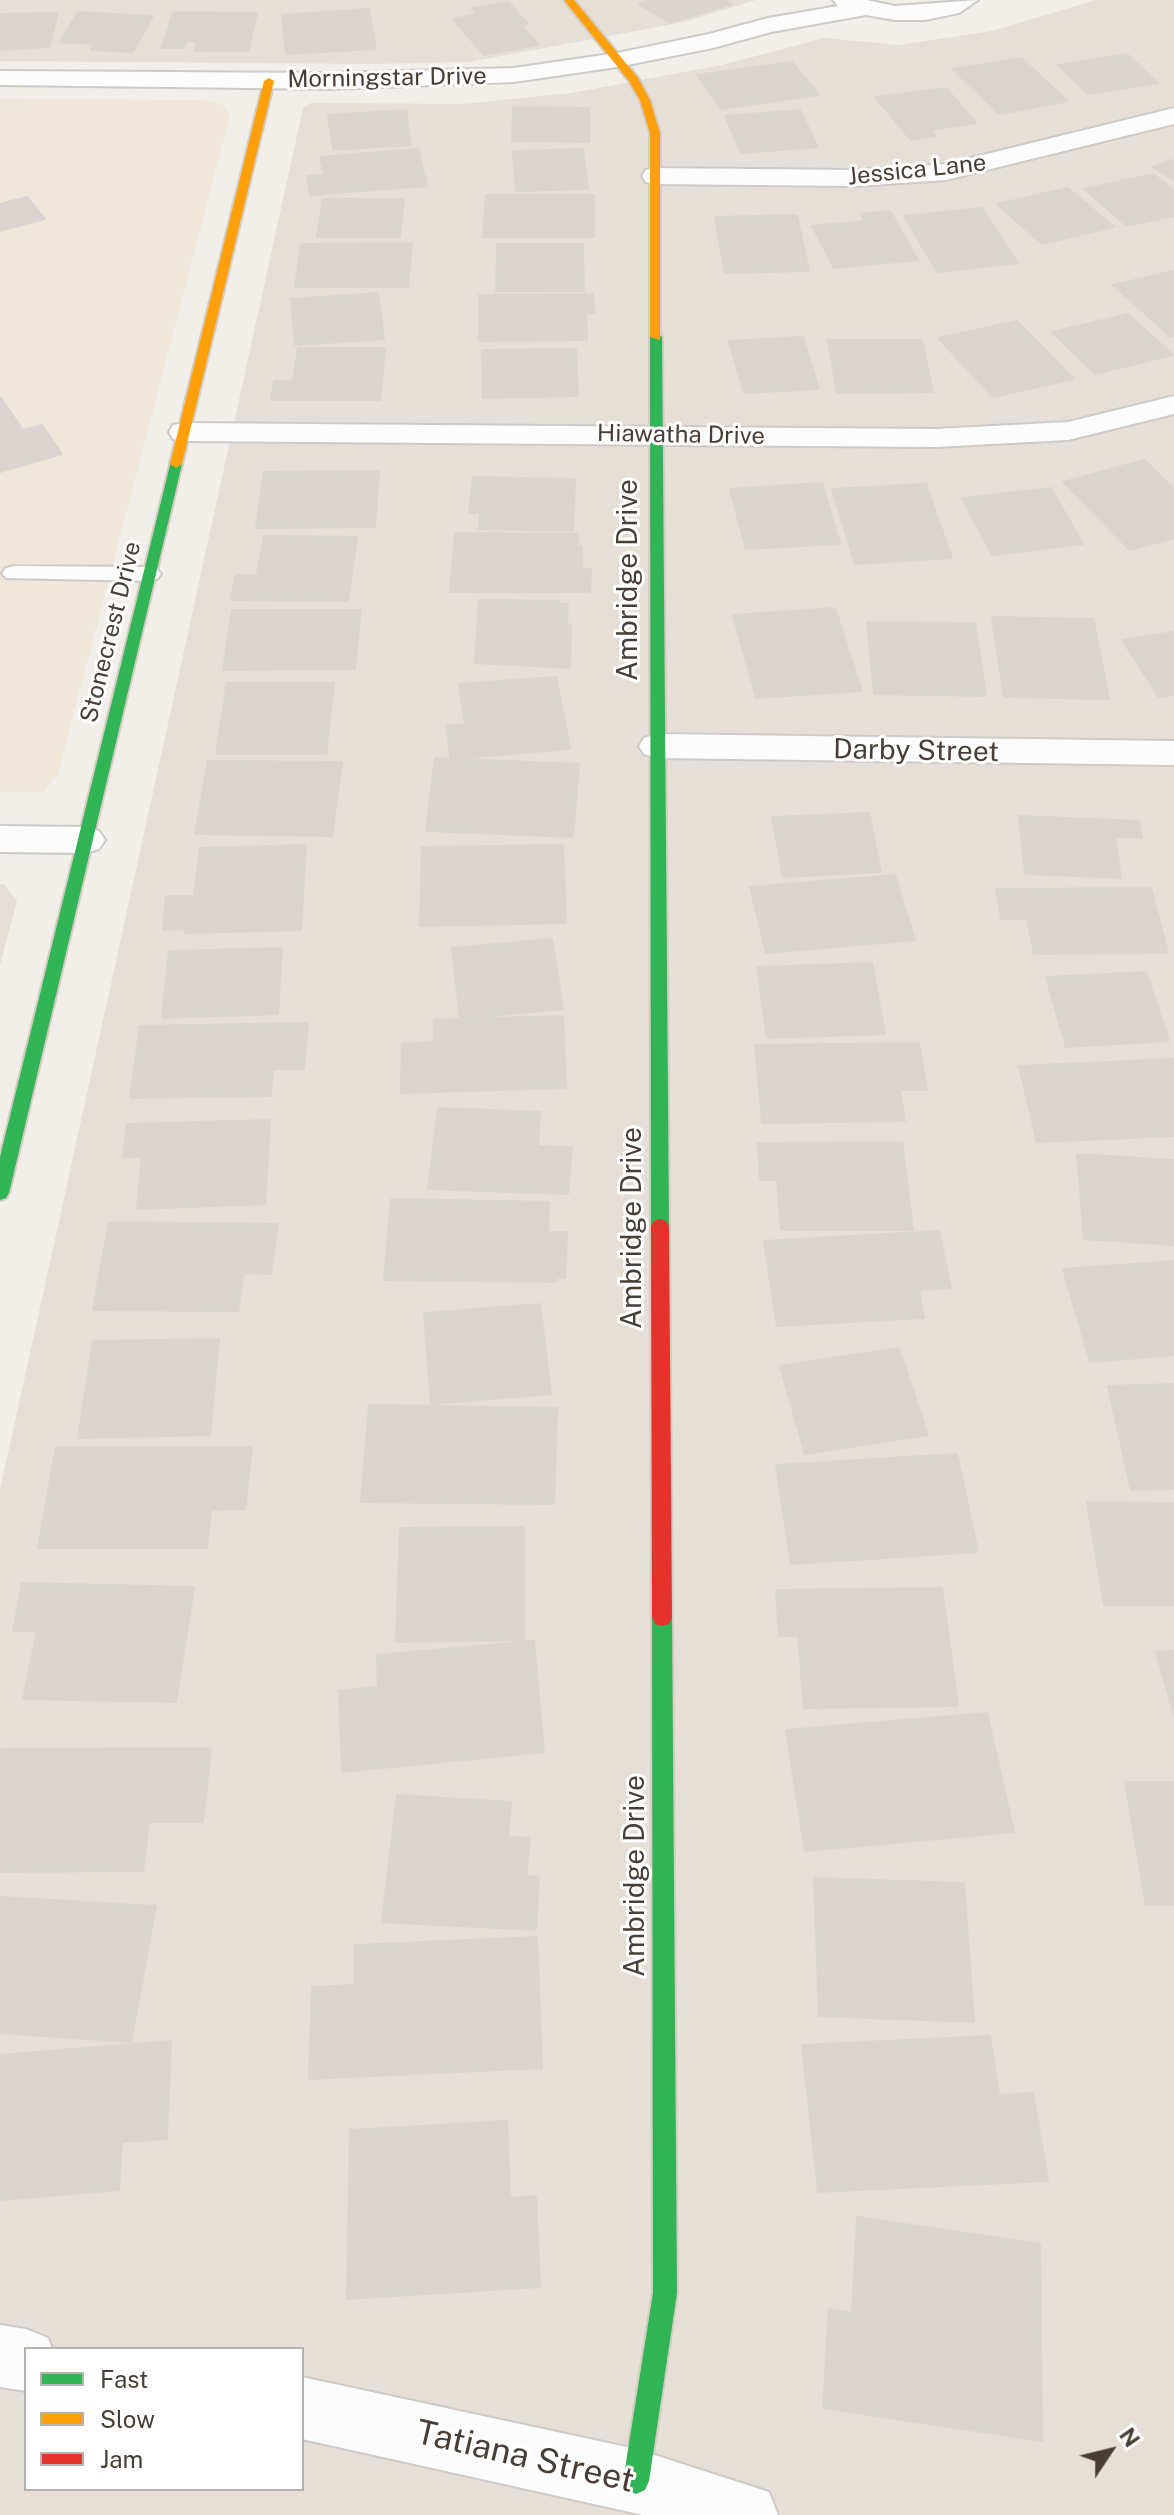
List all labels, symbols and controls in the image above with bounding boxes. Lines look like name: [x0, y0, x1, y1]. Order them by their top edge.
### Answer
street label: Morningstar Drive: [287, 62, 487, 94]
street label: Jessica Lane: [846, 148, 988, 192]
street label: Hiawatha Drive: [597, 419, 765, 451]
street label: Ambridge Drive: [611, 479, 645, 681]
street label: Stonecrest Drive: [75, 538, 147, 726]
street label: Darby Street: [833, 733, 999, 769]
street label: Ambridge Drive: [615, 1127, 649, 1329]
street label: Ambridge Drive: [618, 1775, 652, 1977]
legend: [24, 2347, 304, 2491]
text: Fast: [100, 2365, 148, 2393]
text: Slow: [100, 2405, 155, 2433]
north arrow: [1070, 2411, 1150, 2491]
street label: Tatiana Street: [412, 2412, 638, 2502]
text: N: [1114, 2423, 1145, 2452]
text: Jam: [100, 2445, 143, 2473]

